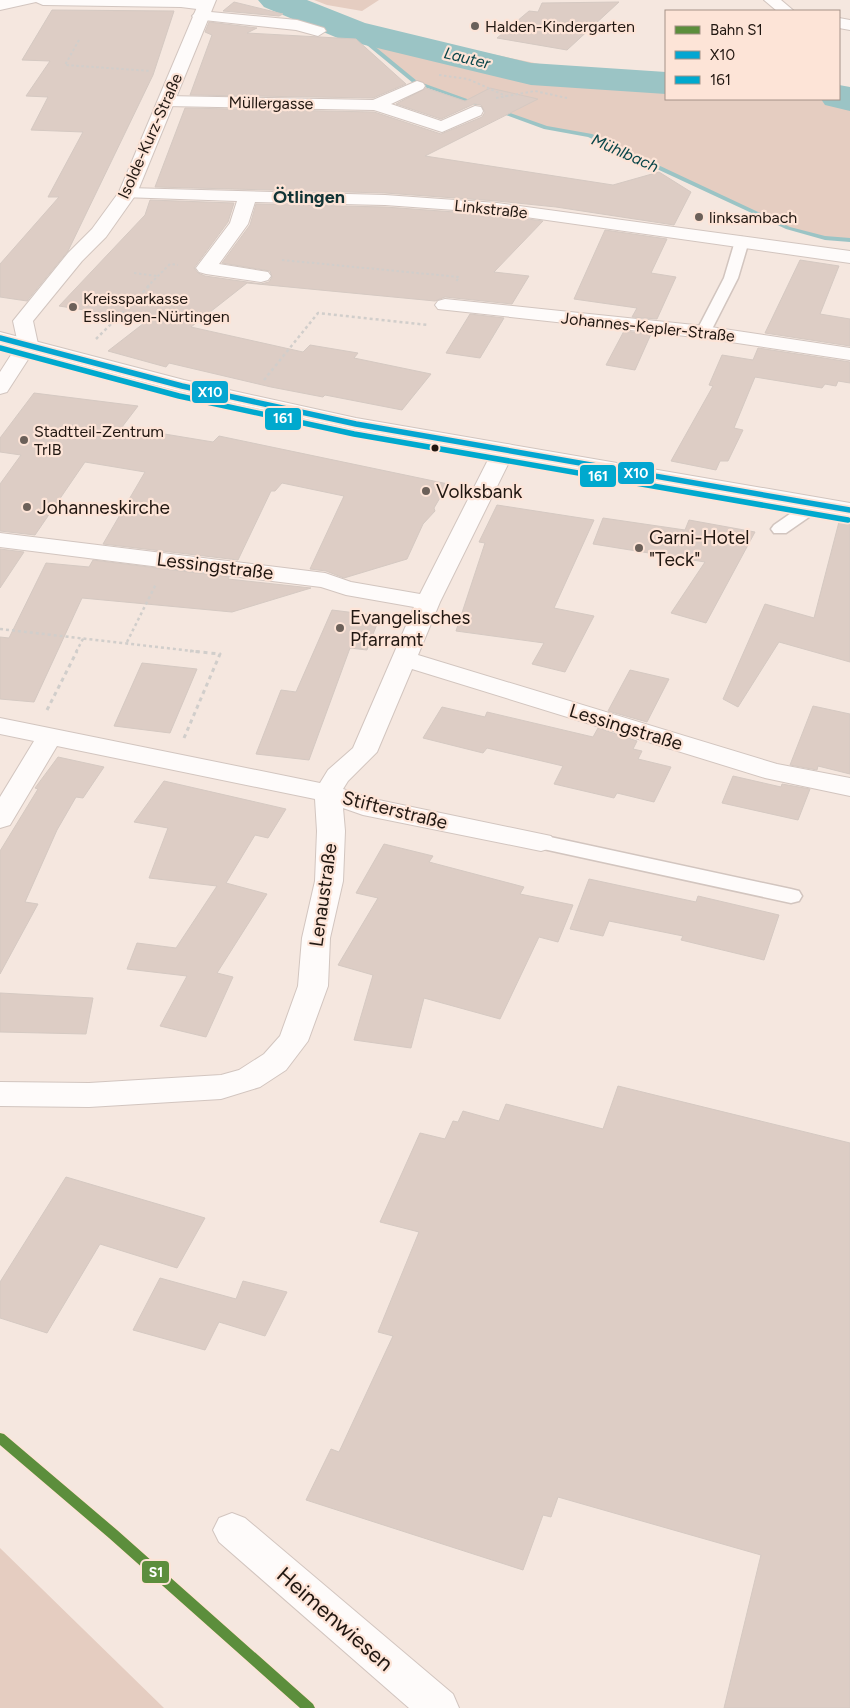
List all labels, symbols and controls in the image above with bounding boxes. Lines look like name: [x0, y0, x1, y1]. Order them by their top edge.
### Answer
legend: [665, 10, 840, 100]
place label: Halden-Kindergarten: [485, 17, 635, 36]
marker: Halden-Kindergarten: [469, 20, 481, 32]
text: Bahn S1: [710, 21, 763, 39]
water label: Lauter: [442, 43, 493, 73]
text: X10: [710, 46, 735, 64]
street label: Isolde-Kurz-Straße: [114, 70, 186, 202]
text: 161: [710, 71, 731, 89]
street label: Müllergasse: [228, 93, 314, 113]
water label: Mühlbach: [589, 130, 662, 176]
district label: Ötlingen: [273, 186, 345, 208]
street label: Linkstraße: [453, 196, 529, 222]
place label: linksambach: [709, 208, 797, 227]
marker: linksambach: [693, 211, 705, 223]
place label: Kreissparkasse Esslingen-Nürtingen: [83, 289, 230, 326]
marker: Kreissparkasse Esslingen-Nürtingen: [67, 301, 79, 313]
street label: Johannes-Kepler-Straße: [560, 308, 736, 346]
line badge: X10: [191, 380, 229, 404]
text: X10: [198, 384, 222, 401]
line badge: 161: [264, 407, 302, 431]
text: 161: [273, 410, 293, 427]
place label: Stadtteil-Zentrum TrIB: [34, 422, 164, 459]
marker: Stadtteil-Zentrum TrIB: [18, 434, 30, 446]
unlabelled marker: [430, 443, 440, 453]
line badge: X10: [617, 461, 655, 485]
line badge: 161: [579, 464, 617, 488]
text: X10: [624, 465, 648, 482]
text: 161: [588, 468, 608, 485]
place label: Volksbank: [436, 480, 523, 503]
marker: Volksbank: [420, 485, 432, 497]
place label: Johanneskirche: [37, 496, 170, 519]
marker: Johanneskirche: [21, 501, 33, 513]
place label: Garni-Hotel "Teck": [649, 526, 749, 571]
marker: Garni-Hotel "Teck": [633, 542, 645, 554]
street label: Lessingstraße: [155, 547, 275, 585]
place label: Evangelisches Pfarramt: [350, 606, 470, 651]
marker: Evangelisches Pfarramt: [334, 622, 346, 634]
street label: Lessingstraße: [567, 699, 685, 755]
street label: Stifterstraße: [340, 786, 450, 834]
street label: Lenaustraße: [304, 842, 342, 948]
line badge: S1: [141, 1560, 170, 1584]
street label: Heimenwiesen: [271, 1561, 399, 1677]
text: S1: [149, 1564, 163, 1581]

